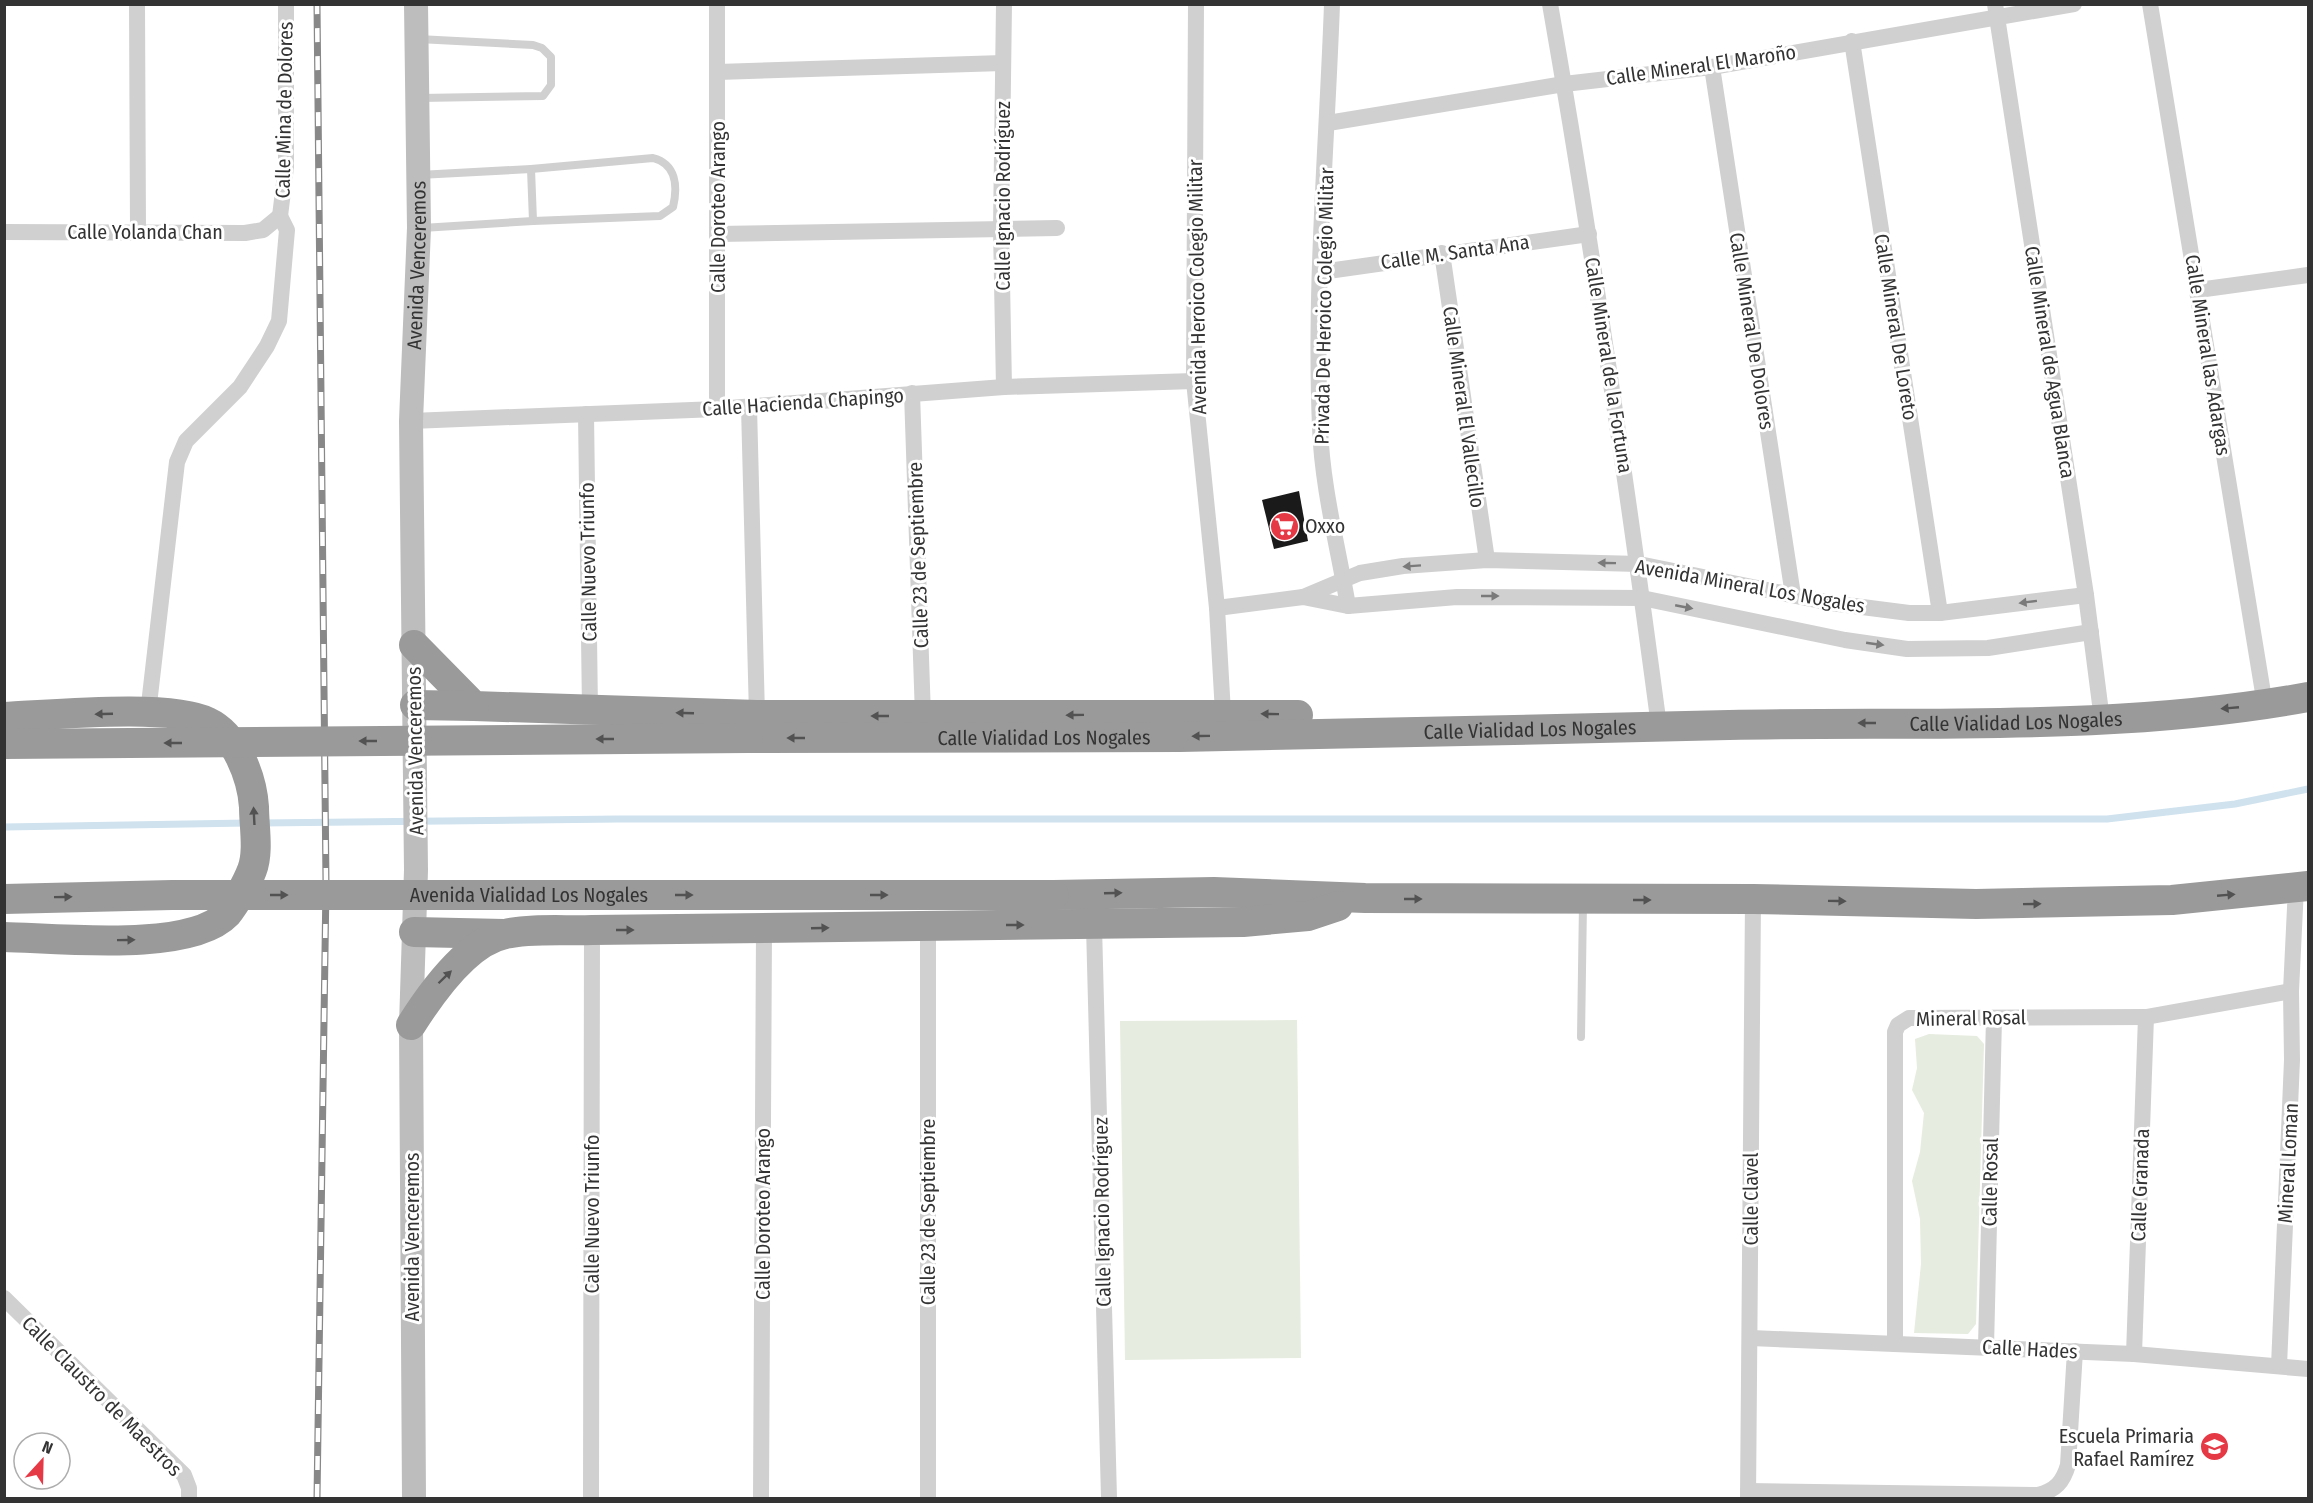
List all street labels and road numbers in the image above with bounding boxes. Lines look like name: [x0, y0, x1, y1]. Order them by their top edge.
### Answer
street label: Calle Mina de Dolores: [270, 21, 298, 199]
street label: Calle Mineral El Maroño: [1605, 40, 1797, 90]
street label: Calle Ignacio Rodríguez: [991, 101, 1015, 291]
street label: Calle Doroteo Arango: [706, 121, 730, 293]
street label: Avenida Heroico Colegio Militar: [1183, 159, 1211, 415]
street label: Privada De Heroico Colegio Militar: [1310, 167, 1338, 445]
street label: Avenida Venceremos: [402, 181, 431, 350]
street label: Calle Yolanda Chan: [67, 220, 223, 244]
street label: Calle M. Santa Ana: [1379, 230, 1531, 274]
street label: Calle Mineral De Dolores: [1725, 231, 1779, 431]
street label: Calle Mineral De Loreto: [1869, 232, 1923, 422]
street label: Calle Mineral de Agua Blanca: [2020, 244, 2080, 480]
street label: Calle Mineral las Adargas: [2180, 253, 2236, 457]
street label: Calle Mineral de la Fortuna: [1580, 255, 1638, 475]
street label: Calle Mineral El Vallecillo: [1438, 305, 1490, 509]
street label: Calle Hacienda Chapingo: [701, 383, 905, 421]
street label: Calle 23 de Septiembre: [903, 461, 933, 649]
street label: Calle Nuevo Triunfo: [575, 482, 601, 642]
street label: Avenida Mineral Los Nogales: [1633, 554, 1867, 618]
street label: Avenida Venceremos: [402, 666, 428, 836]
street label: Calle Vialidad Los Nogales: [1909, 707, 2123, 736]
street label: Calle Vialidad Los Nogales: [1423, 715, 1637, 744]
street label: Calle Vialidad Los Nogales: [938, 725, 1151, 750]
street label: Avenida Vialidad Los Nogales: [410, 883, 648, 907]
street label: Mineral Rosal: [1916, 1005, 2026, 1031]
street label: Mineral Loman: [2273, 1102, 2303, 1224]
street label: Calle Ignacio Rodríguez: [1088, 1117, 1116, 1307]
street label: Calle 23 de Septiembre: [916, 1119, 940, 1305]
street label: Calle Doroteo Arango: [751, 1128, 775, 1300]
street label: Calle Granada: [2126, 1128, 2154, 1242]
street label: Calle Nuevo Triunfo: [580, 1134, 604, 1294]
street label: Calle Rosal: [1977, 1137, 2003, 1227]
street label: Calle Clavel: [1739, 1152, 1763, 1246]
street label: Avenida Venceremos: [400, 1153, 424, 1321]
street label: Calle Claustro de Maestros: [17, 1311, 187, 1481]
street label: Calle Hades: [1982, 1335, 2078, 1363]

